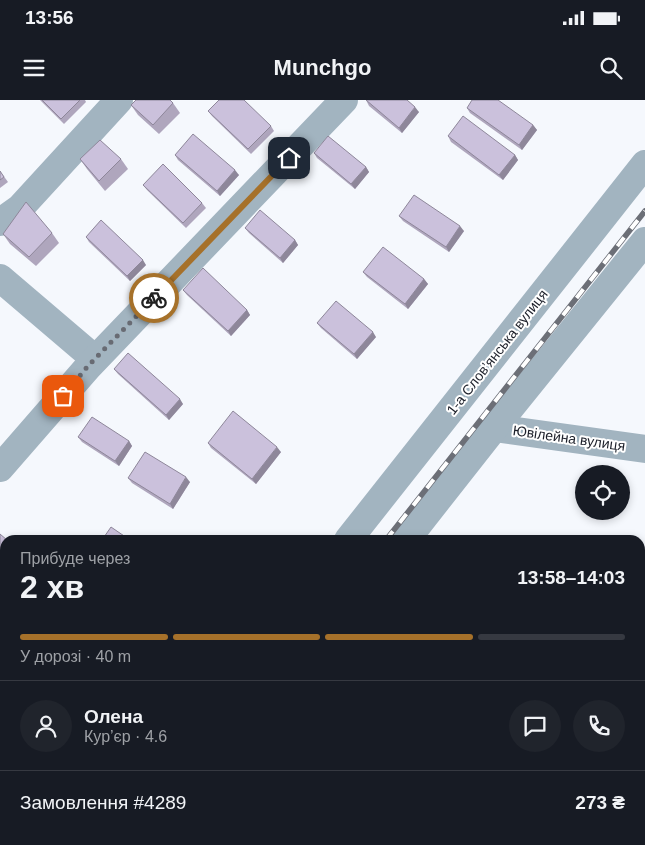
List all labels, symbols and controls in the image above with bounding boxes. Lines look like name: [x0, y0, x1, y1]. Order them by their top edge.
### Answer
text: 13:56: [25, 7, 74, 28]
icon: menu: [20, 54, 48, 82]
icon: search: [597, 54, 625, 82]
text: Munchgo: [274, 55, 371, 80]
pin: [268, 137, 310, 179]
icon: home: [275, 144, 303, 172]
courier: [129, 273, 179, 323]
icon: bike: [140, 284, 168, 312]
street label: 1-а Слов’янська вулиця: [443, 286, 551, 418]
pin: [42, 375, 84, 417]
icon: bag: [49, 382, 77, 410]
street label: Ювілейна вулиця: [512, 422, 626, 454]
map controls: [575, 465, 630, 520]
button: locate: [575, 465, 630, 520]
text: Прибуде через: [20, 550, 130, 567]
text: 13:58–14:03: [517, 567, 625, 588]
text: 2 хв: [20, 569, 84, 605]
text: У дорозі · 40 m: [20, 648, 131, 665]
button: person: [20, 700, 72, 752]
button: chat: [509, 700, 561, 752]
button: phone: [573, 700, 625, 752]
text: Олена: [84, 706, 143, 727]
text: Кур’єр · 4.6: [84, 728, 167, 745]
text: Замовлення #4289: [20, 792, 186, 813]
text: 273 ₴: [575, 792, 625, 813]

